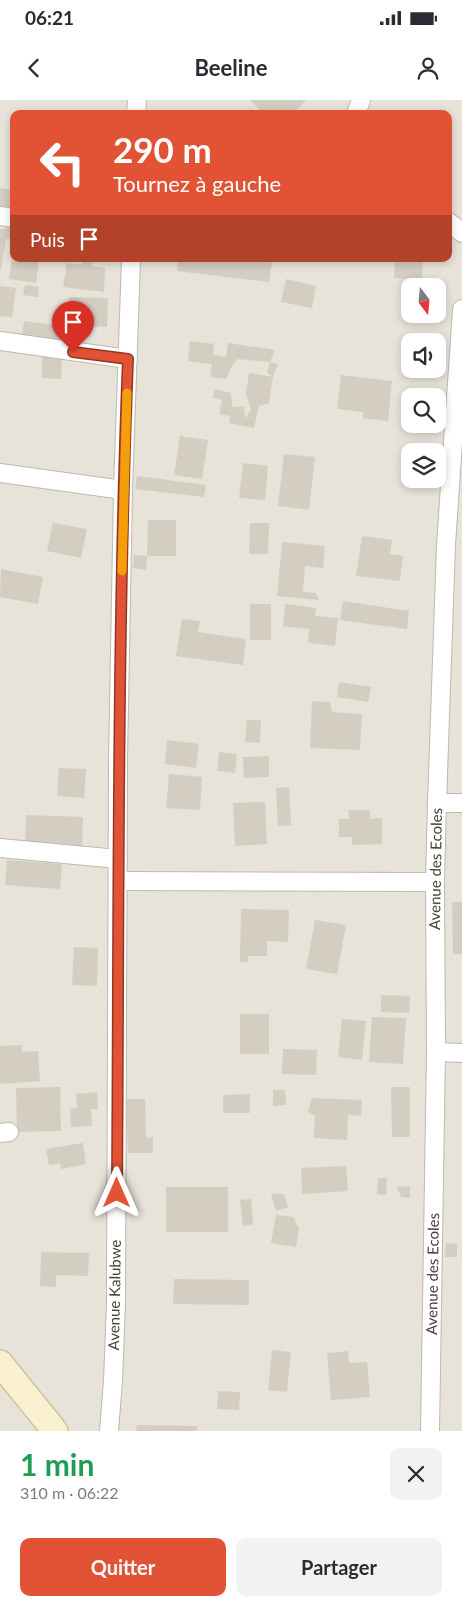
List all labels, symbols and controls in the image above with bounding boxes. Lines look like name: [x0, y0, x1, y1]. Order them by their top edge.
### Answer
text: 06:21: [25, 6, 74, 29]
icon: back: [20, 54, 48, 82]
text: Beeline: [194, 54, 268, 81]
icon: person: [414, 54, 442, 82]
text: 290 m: [113, 128, 212, 170]
icon: left: [30, 130, 95, 195]
text: Tournez à gauche: [113, 170, 281, 197]
icon: arrive: [75, 225, 103, 253]
text: Puis: [30, 228, 65, 251]
north arrow: [401, 278, 446, 322]
map controls: [401, 278, 446, 488]
pin: [52, 301, 94, 352]
icon: arrive: [59, 308, 87, 336]
button: sound: [401, 333, 446, 378]
button: search: [401, 388, 446, 433]
button: layers: [401, 443, 446, 488]
street label: Avenue des Ecoles: [425, 808, 445, 930]
position arrow: [90, 1166, 142, 1218]
street label: Avenue des Ecoles: [422, 1213, 442, 1335]
street label: Avenue Kalubwe: [104, 1239, 124, 1350]
text: 1 min: [20, 1446, 94, 1482]
button: close: [390, 1448, 442, 1500]
text: 310 m · 06:22: [20, 1483, 119, 1502]
button: Quitter: [20, 1538, 226, 1596]
button: Partager: [236, 1538, 442, 1596]

